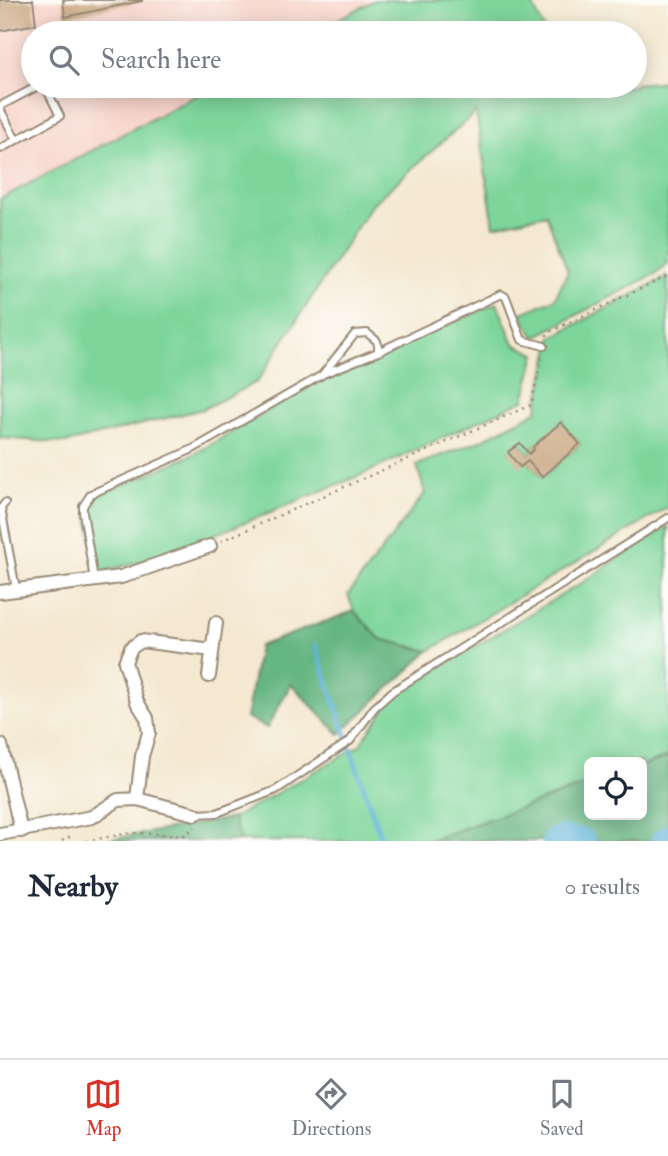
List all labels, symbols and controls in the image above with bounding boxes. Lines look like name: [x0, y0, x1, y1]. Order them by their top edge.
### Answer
search box: [21, 21, 647, 98]
icon: search: [45, 41, 83, 79]
text: Search here: [101, 44, 221, 76]
map controls: [584, 757, 647, 820]
button: locate: [584, 757, 647, 820]
text: Nearby: [28, 868, 118, 905]
text: 0 results: [564, 872, 640, 901]
tab: Map: [84, 1075, 122, 1141]
tab: Directions: [291, 1075, 371, 1141]
tab: Saved: [540, 1075, 584, 1141]

